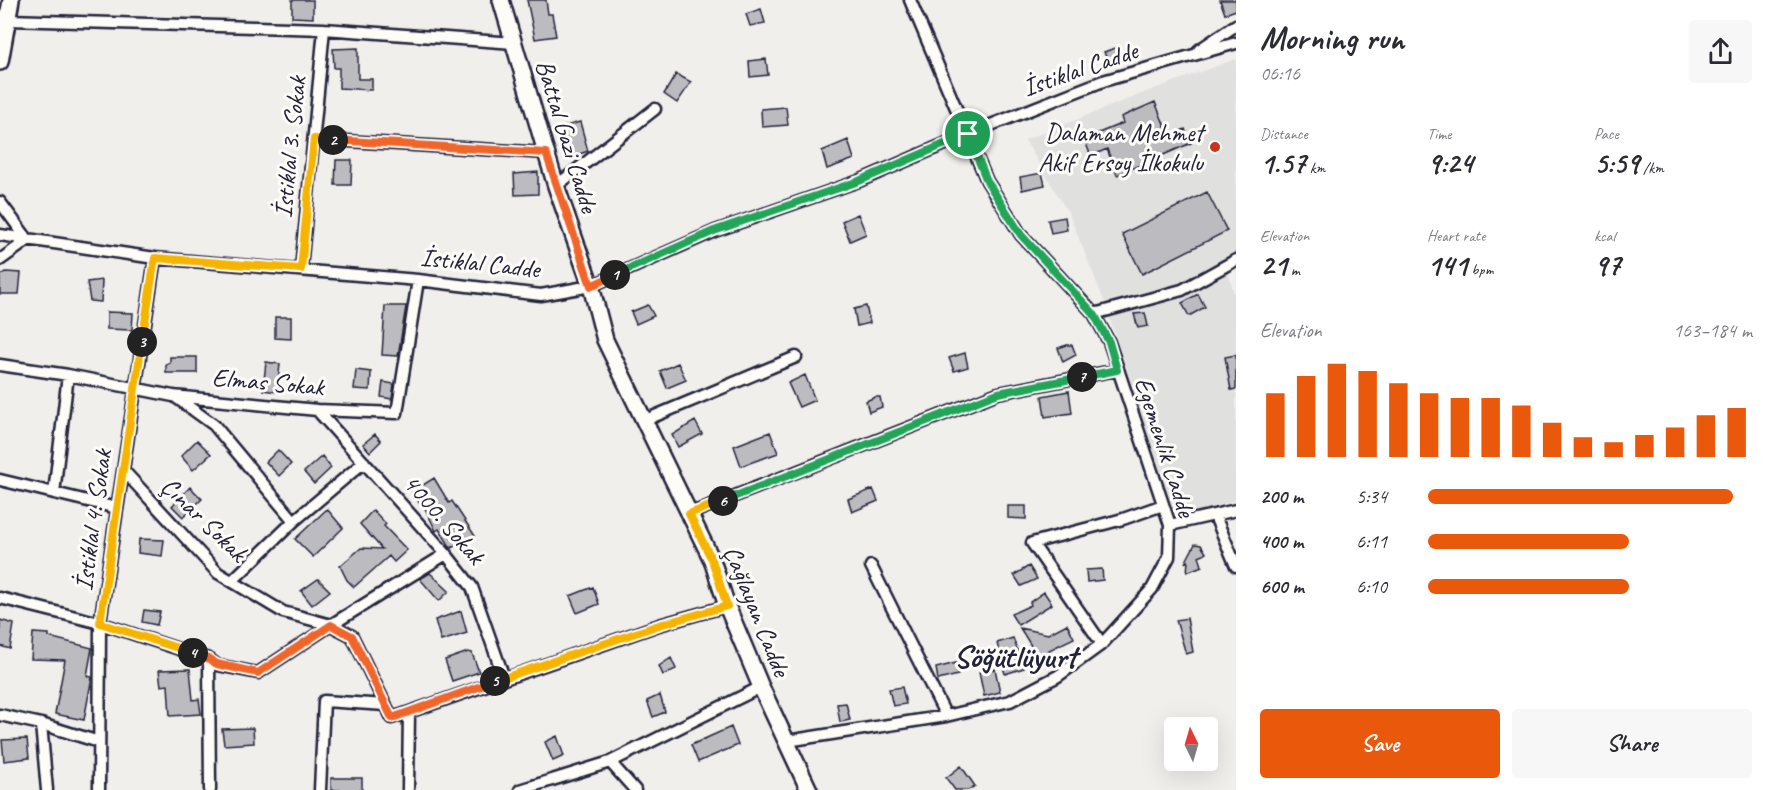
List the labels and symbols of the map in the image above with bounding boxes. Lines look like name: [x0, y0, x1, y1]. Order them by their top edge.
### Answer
street label: İstiklal Cadde: [1018, 33, 1144, 104]
street label: Battal Gazi Cadde: [528, 56, 606, 218]
street label: İstiklal 3. Sokak: [266, 73, 314, 219]
pin: [942, 108, 993, 159]
place label: Dalaman Mehmet Akif Ersoy İlkokulu: [1038, 116, 1206, 179]
pin: 2: [318, 125, 348, 155]
marker: Dalaman Mehmet Akif Ersoy İlkokulu: [1208, 140, 1222, 154]
street label: İstiklal Cadde: [419, 240, 544, 286]
pin: 1: [600, 260, 630, 290]
pin: 3: [127, 327, 157, 357]
street label: Elmas Sokak: [211, 361, 327, 403]
pin: 7: [1067, 362, 1097, 392]
street label: Egemenlik Cadde: [1127, 373, 1204, 523]
street label: İstiklal 4. Sokak: [67, 446, 119, 593]
street label: 4000. Sokak: [396, 467, 493, 572]
street label: Çınar Sokak: [154, 470, 256, 570]
pin: 6: [708, 486, 738, 516]
street label: Çağlayan Cadde: [716, 541, 799, 684]
district label: Söğütlüyurt: [953, 636, 1081, 677]
pin: 4: [178, 638, 208, 668]
pin: 5: [480, 666, 510, 696]
north arrow: [1164, 717, 1218, 771]

